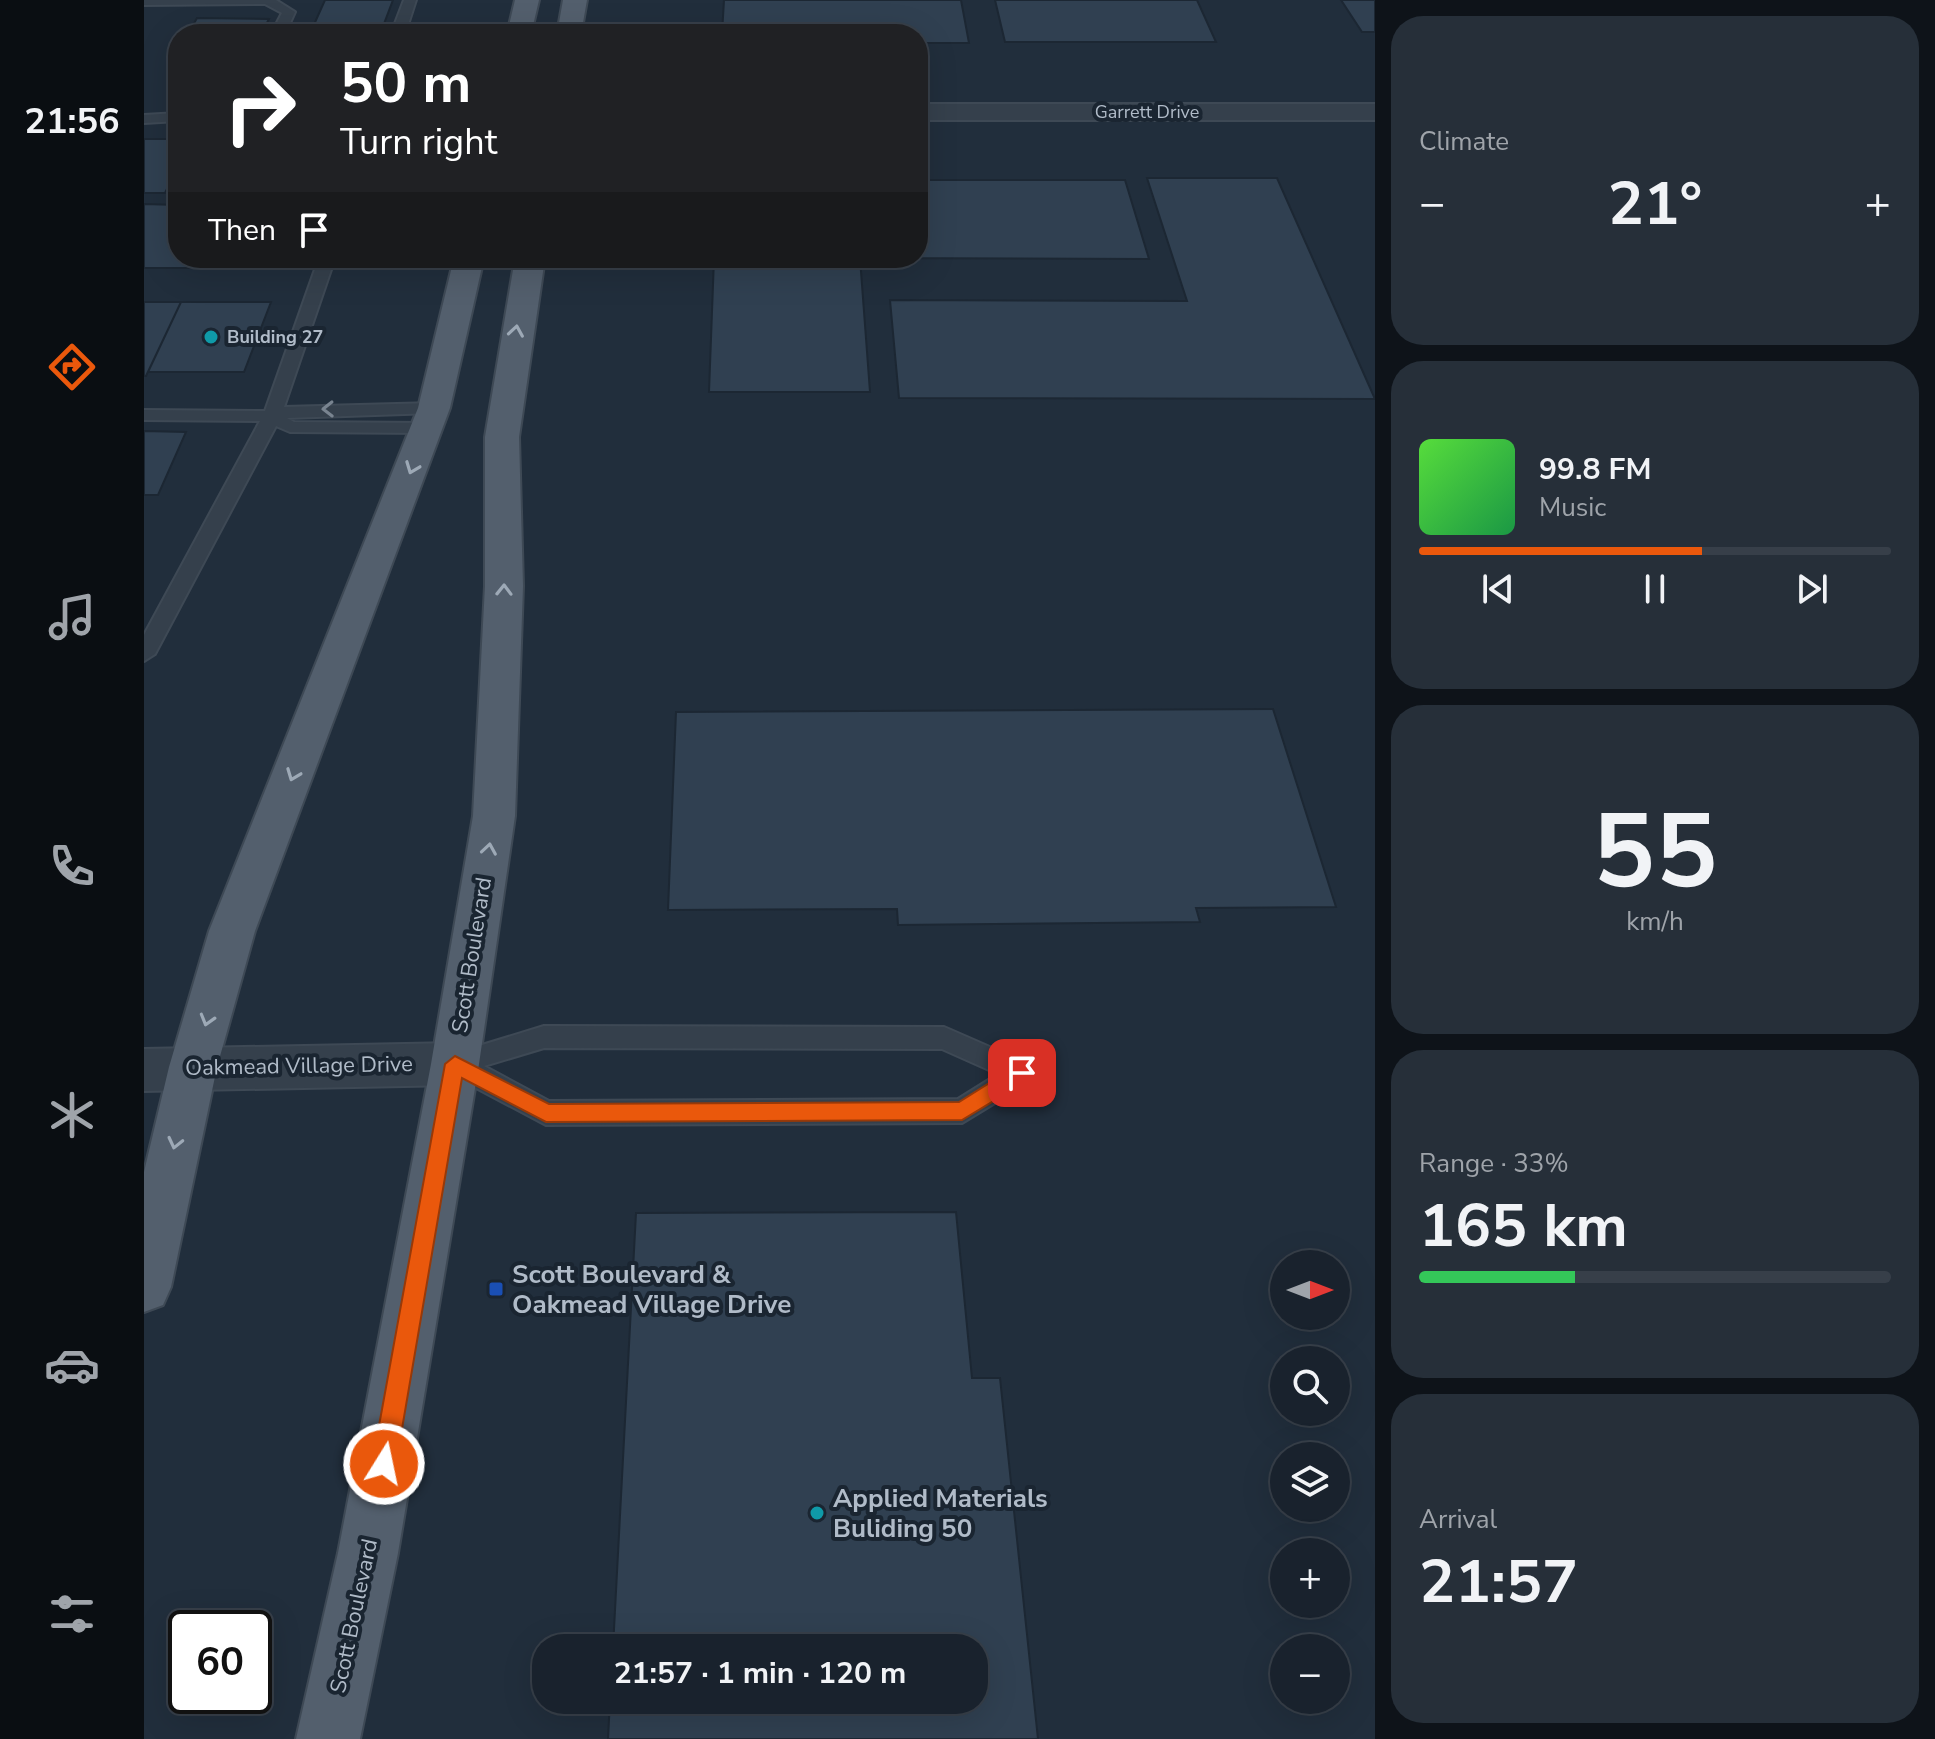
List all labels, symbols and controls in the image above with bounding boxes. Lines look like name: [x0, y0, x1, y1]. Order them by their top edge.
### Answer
text: 50 m: [340, 45, 471, 122]
icon: right: [208, 56, 312, 160]
text: 21:56: [24, 97, 120, 146]
street label: Garrett Drive: [1095, 100, 1199, 124]
text: Turn right: [340, 118, 497, 167]
text: Climate: [1419, 124, 1509, 159]
text: 21°: [1608, 163, 1702, 245]
text: −: [1419, 174, 1445, 234]
text: +: [1865, 174, 1891, 234]
icon: arrive: [292, 208, 336, 252]
text: Then: [208, 210, 276, 251]
one-way arrow: [507, 324, 524, 338]
place label: Building 27: [227, 325, 323, 349]
marker: Building 27: [202, 328, 220, 346]
icon: directions: [44, 339, 100, 395]
one-way arrow: [321, 401, 334, 418]
text: 99.8 FM: [1539, 449, 1651, 490]
one-way arrow: [405, 460, 422, 474]
text: Music: [1539, 490, 1606, 525]
icon: previous: [1476, 567, 1520, 611]
icon: pause: [1633, 567, 1677, 611]
icon: next: [1790, 567, 1834, 611]
one-way arrow: [495, 583, 512, 596]
icon: music: [44, 589, 100, 645]
one-way arrow: [286, 767, 303, 781]
text: 55: [1593, 781, 1717, 923]
icon: phone: [44, 838, 100, 894]
one-way arrow: [480, 842, 497, 856]
street label: Scott Boulevard: [445, 875, 499, 1035]
text: km/h: [1626, 904, 1684, 939]
one-way arrow: [200, 1012, 216, 1026]
pin: [988, 1039, 1056, 1107]
street label: Oakmead Village Drive: [185, 1049, 413, 1083]
icon: arrive: [1000, 1051, 1044, 1095]
icon: climate: [44, 1087, 100, 1143]
one-way arrow: [167, 1136, 184, 1150]
text: Range · 33%: [1419, 1146, 1569, 1181]
text: 165 km: [1419, 1185, 1628, 1267]
north arrow: [1270, 1250, 1350, 1330]
map controls: [1270, 1250, 1350, 1714]
place label: Scott Boulevard & Oakmead Village Drive: [512, 1257, 791, 1322]
marker: Scott Boulevard & Oakmead Village Drive: [487, 1280, 505, 1298]
icon: car: [44, 1337, 100, 1393]
button: search: [1270, 1346, 1350, 1426]
position arrow: [342, 1422, 426, 1506]
button: layers: [1270, 1442, 1350, 1522]
place label: Applied Materials Buliding 50: [833, 1481, 1048, 1546]
text: Arrival: [1419, 1502, 1497, 1537]
marker: Applied Materials Buliding 50: [808, 1504, 826, 1522]
street label: Scott Boulevard: [323, 1536, 385, 1696]
button: +: [1270, 1538, 1350, 1618]
text: 21:57: [1419, 1541, 1578, 1623]
icon: filters: [44, 1586, 100, 1642]
speed limit sign: 60: [168, 1610, 272, 1714]
button: −: [1270, 1634, 1350, 1714]
text: 21:57 · 1 min · 120 m: [614, 1653, 906, 1694]

